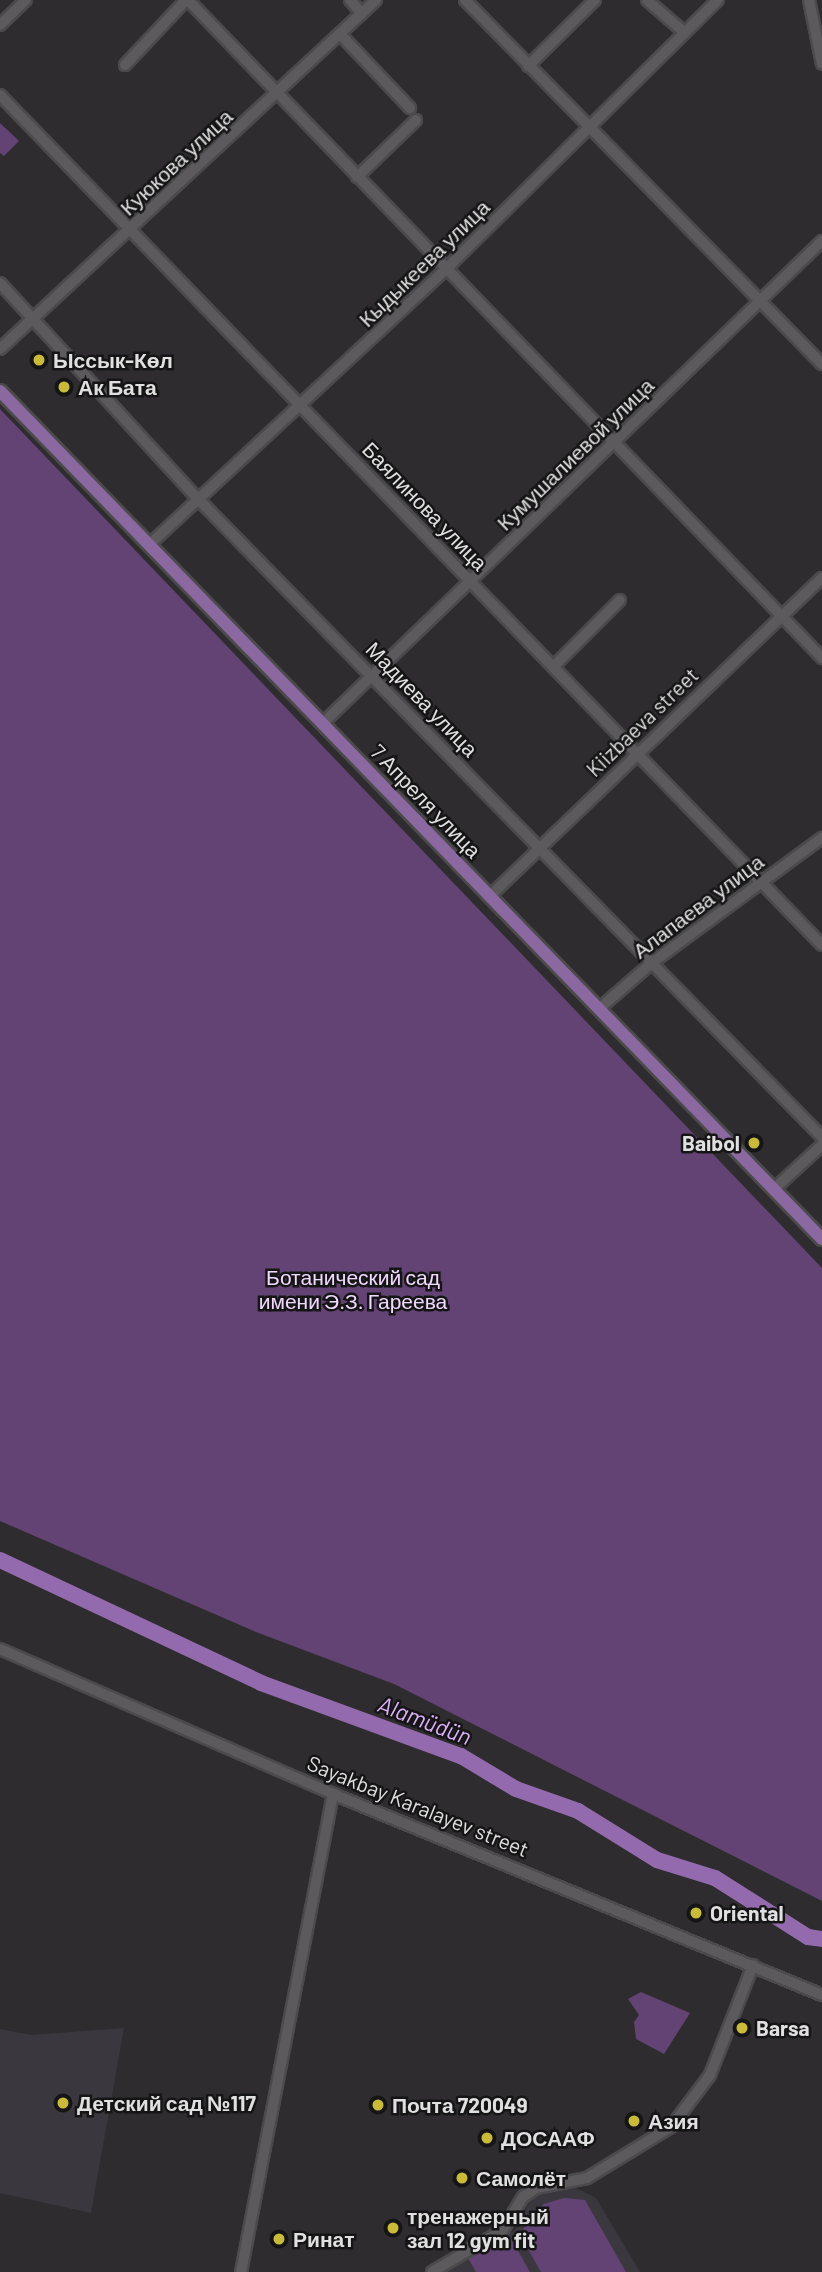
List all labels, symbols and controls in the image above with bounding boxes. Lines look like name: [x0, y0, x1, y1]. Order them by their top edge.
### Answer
street label: Куюкова улица: [115, 104, 237, 220]
street label: Кыдыкеева улица: [353, 194, 495, 332]
place label: Ыссык-Көл: [53, 347, 173, 373]
marker: Ыссык-Көл: [31, 352, 47, 368]
street label: Кумушалиевой улица: [491, 373, 659, 535]
place label: Ак Бата: [78, 374, 157, 400]
marker: Ак Бата: [56, 379, 72, 395]
street label: Баялинова улица: [357, 437, 493, 575]
street label: Мадиева улица: [361, 636, 483, 762]
street label: Kiizbaeva street: [581, 662, 703, 782]
street label: 7 Апреля улица: [366, 739, 486, 863]
street label: Алапаева улица: [628, 849, 768, 963]
place label: Baibol: [682, 1130, 740, 1156]
marker: Baibol: [746, 1135, 762, 1151]
park label: Ботанический сад имени Э.З. Гареева: [259, 1264, 447, 1314]
water label: Alamüdün: [375, 1690, 475, 1750]
street label: Sayakbay Karalayev street: [304, 1750, 532, 1862]
place label: Oriental: [710, 1900, 784, 1926]
marker: Oriental: [688, 1905, 704, 1921]
place label: Barsa: [756, 2015, 810, 2041]
marker: Barsa: [734, 2020, 750, 2036]
place label: Детский сад №117: [77, 2090, 256, 2116]
place label: Почта 720049: [392, 2092, 528, 2118]
marker: Детский сад №117: [55, 2095, 71, 2111]
marker: Почта 720049: [370, 2097, 386, 2113]
place label: Азия: [648, 2108, 699, 2134]
marker: Азия: [626, 2113, 642, 2129]
place label: ДОСААФ: [501, 2125, 595, 2151]
marker: ДОСААФ: [479, 2130, 495, 2146]
place label: Самолёт: [476, 2165, 566, 2191]
marker: Самолёт: [454, 2170, 470, 2186]
place label: тренажерный зал 12 gym fit: [407, 2203, 549, 2253]
marker: тренажерный зал 12 gym fit: [385, 2220, 401, 2236]
place label: Ринат: [293, 2226, 355, 2252]
marker: Ринат: [271, 2231, 287, 2247]

